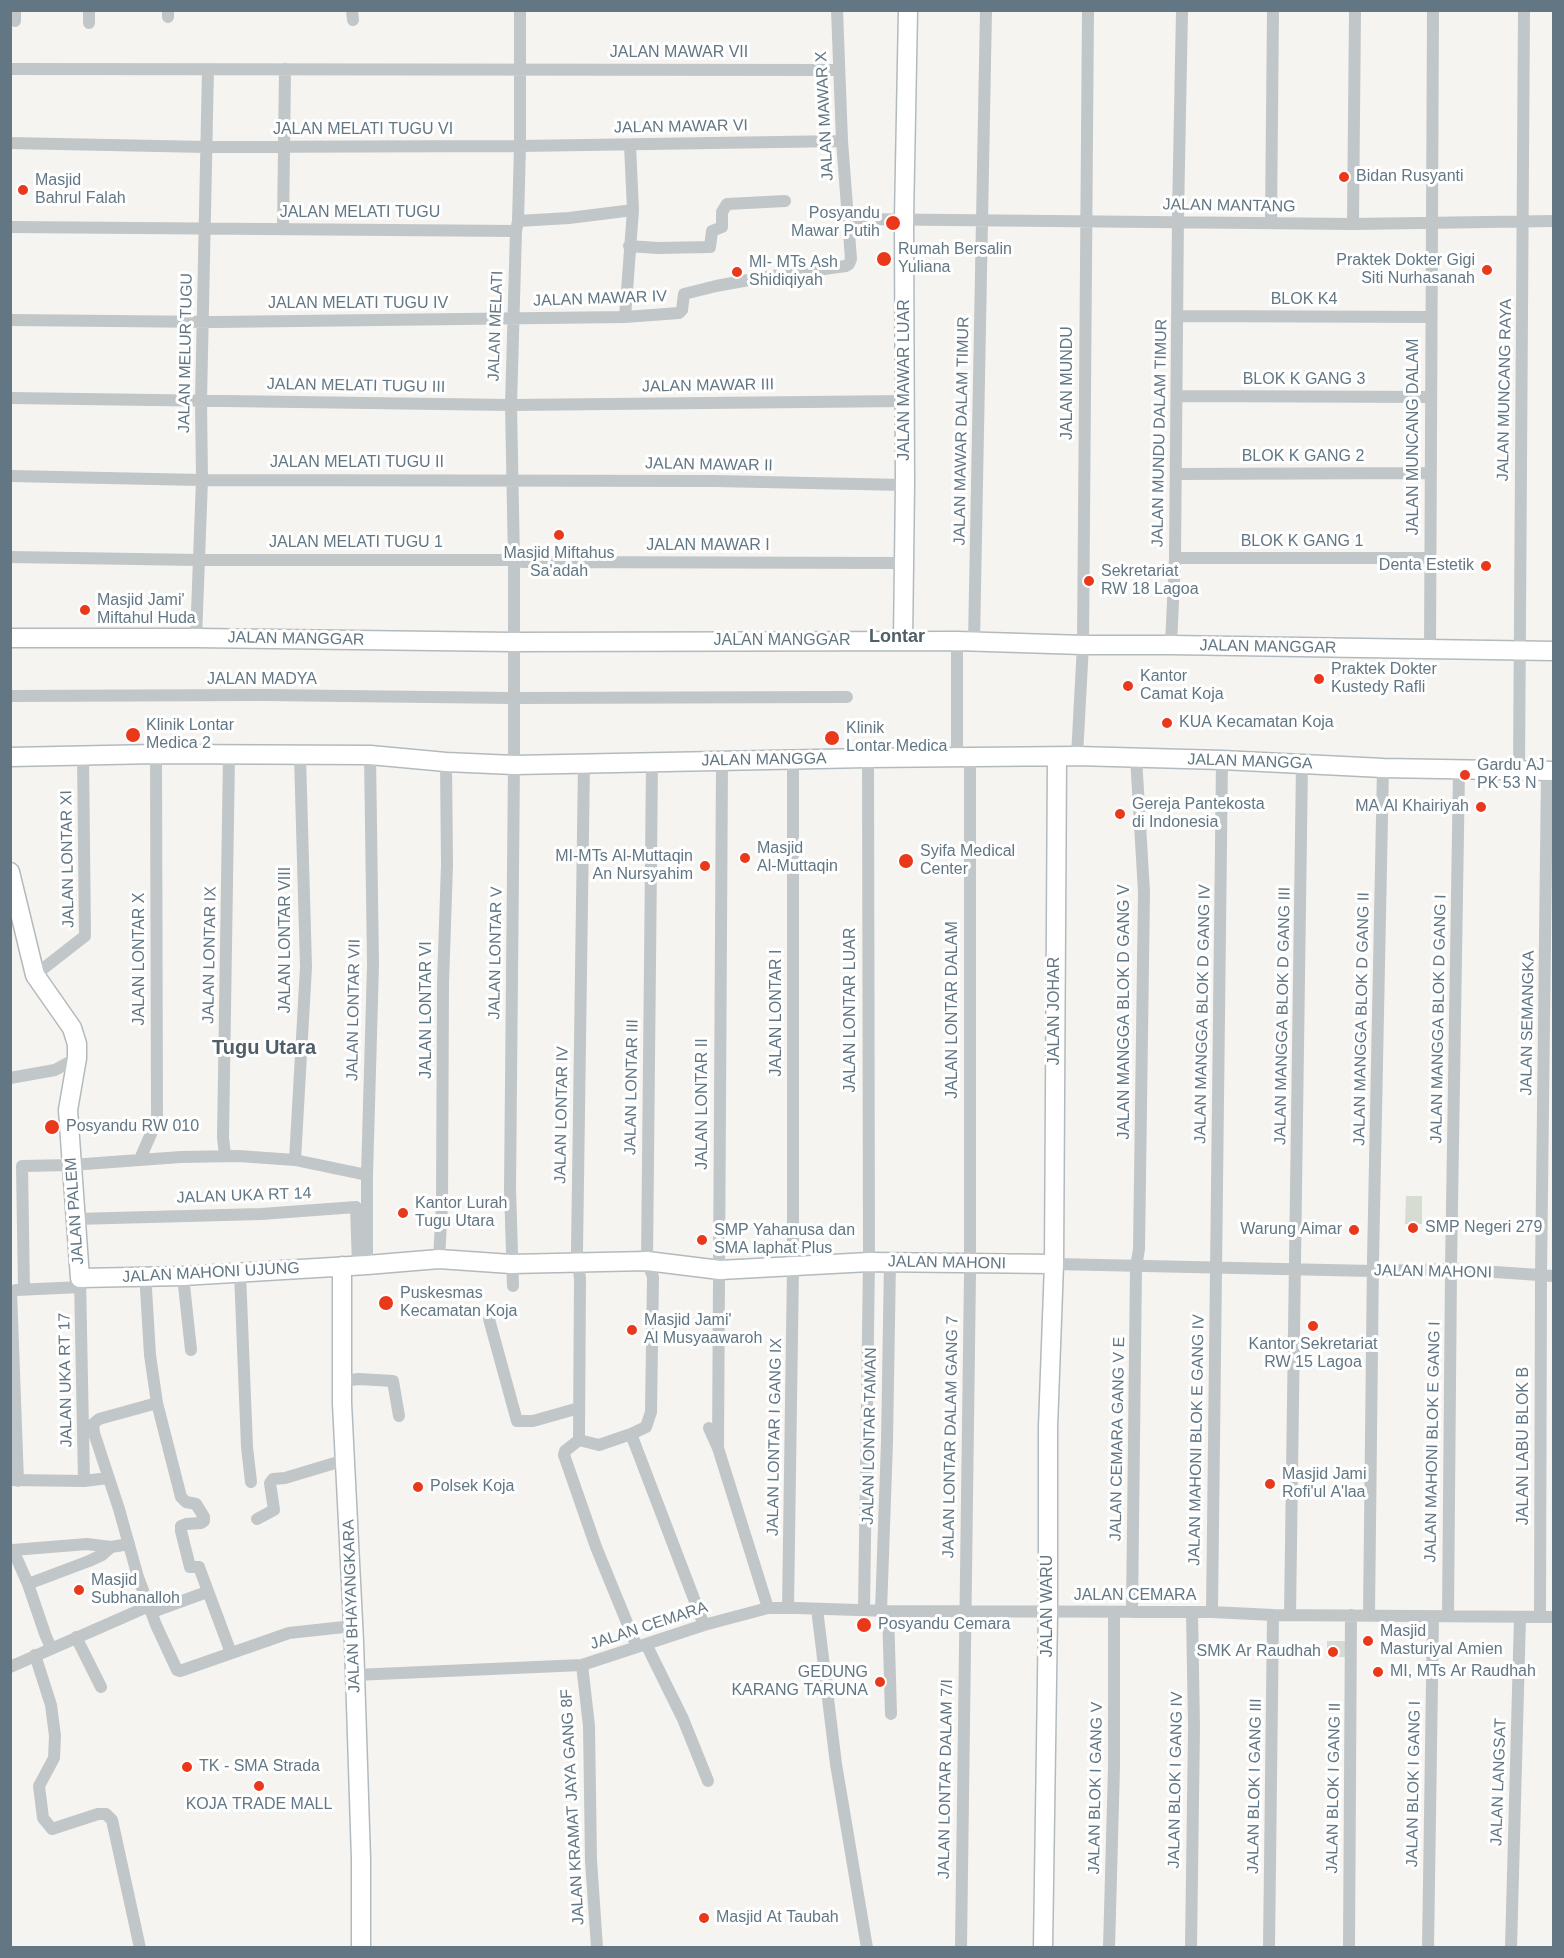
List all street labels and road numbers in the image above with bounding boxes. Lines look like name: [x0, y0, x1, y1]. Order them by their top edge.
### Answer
street label: JALAN MAWAR VII: [610, 43, 748, 63]
street label: JALAN MAWAR X: [812, 51, 838, 181]
street label: JALAN MAWAR VI: [614, 116, 748, 138]
street label: JALAN MELATI TUGU VI: [273, 120, 453, 140]
street label: JALAN MANTANG: [1162, 195, 1296, 217]
street label: JALAN MELATI TUGU: [280, 203, 440, 223]
street label: JALAN MELATI: [484, 270, 508, 382]
street label: JALAN MELUR TUGU: [175, 273, 197, 433]
street label: JALAN MAWAR IV: [533, 287, 667, 311]
street label: BLOK K4: [1271, 290, 1337, 310]
street label: JALAN MELATI TUGU IV: [268, 294, 448, 314]
street label: JALAN MAWAR LUAR: [895, 299, 915, 461]
street label: JALAN MUNCANG RAYA: [1494, 299, 1516, 481]
street label: JALAN MAWAR DALAM TIMUR: [950, 316, 974, 546]
street label: JALAN MUNDU DALAM TIMUR: [1148, 319, 1172, 547]
street label: JALAN MUNDU: [1058, 326, 1078, 440]
street label: JALAN MUNCANG DALAM: [1404, 339, 1424, 535]
street label: BLOK K GANG 3: [1243, 370, 1365, 390]
street label: JALAN MELATI TUGU III: [267, 375, 445, 397]
street label: JALAN MAWAR III: [642, 375, 774, 397]
street label: BLOK K GANG 2: [1242, 447, 1364, 467]
street label: JALAN MELATI TUGU II: [270, 453, 444, 473]
street label: JALAN MAWAR II: [645, 454, 773, 476]
street label: BLOK K GANG 1: [1241, 532, 1363, 552]
street label: JALAN MELATI TUGU 1: [269, 533, 443, 553]
street label: JALAN MAWAR I: [646, 536, 770, 556]
street label: JALAN MANGGAR: [227, 628, 365, 650]
street label: JALAN MANGGAR: [714, 631, 850, 651]
street label: JALAN MANGGAR: [1199, 636, 1337, 658]
street label: JALAN MADYA: [207, 670, 317, 690]
street label: JALAN MANGGA: [701, 749, 827, 771]
street label: JALAN MANGGA: [1187, 750, 1313, 774]
street label: JALAN LONTAR XI: [57, 790, 79, 928]
street label: JALAN LONTAR VIII: [276, 867, 296, 1013]
street label: JALAN MANGGA BLOK D GANG V: [1115, 884, 1135, 1140]
street label: JALAN MANGGA BLOK D GANG IV: [1191, 884, 1215, 1144]
street label: JALAN LONTAR IX: [199, 886, 221, 1024]
street label: JALAN LONTAR V: [485, 886, 507, 1020]
street label: JALAN MANGGA BLOK D GANG III: [1271, 887, 1295, 1145]
street label: JALAN LONTAR X: [130, 892, 150, 1026]
street label: JALAN MANGGA BLOK D GANG II: [1350, 892, 1374, 1146]
street label: JALAN MANGGA BLOK D GANG I: [1427, 894, 1451, 1144]
street label: JALAN LONTAR DALAM: [943, 921, 963, 1099]
street label: JALAN LONTAR LUAR: [841, 927, 861, 1093]
street label: JALAN LONTAR VII: [343, 939, 365, 1081]
street label: JALAN LONTAR VI: [417, 941, 437, 1079]
street label: JALAN LONTAR I: [767, 950, 787, 1076]
street label: JALAN SEMANGKA: [1517, 950, 1539, 1096]
street label: JALAN JOHAR: [1045, 957, 1065, 1065]
street label: JALAN LONTAR III: [621, 1019, 643, 1155]
street label: JALAN LONTAR II: [693, 1038, 713, 1170]
street label: JALAN LONTAR IV: [551, 1046, 573, 1184]
street label: JALAN PALEM: [62, 1157, 88, 1265]
street label: JALAN UKA RT 14: [176, 1184, 312, 1208]
street label: JALAN MAHONI: [888, 1252, 1006, 1274]
street label: JALAN MAHONI UJUNG: [122, 1259, 300, 1287]
street label: JALAN MAHONI: [1374, 1261, 1492, 1283]
street label: JALAN UKA RT 17: [55, 1312, 77, 1448]
street label: JALAN MAHONI BLOK E GANG IV: [1185, 1314, 1209, 1566]
street label: JALAN LONTAR DALAM GANG 7: [939, 1316, 963, 1558]
street label: JALAN MAHONI BLOK E GANG I: [1421, 1321, 1445, 1563]
street label: JALAN CEMARA GANG V E: [1107, 1337, 1129, 1541]
street label: JALAN LONTAR I GANG IX: [764, 1338, 786, 1536]
street label: JALAN LONTAR TAMAN: [859, 1347, 881, 1525]
street label: JALAN LABU BLOK B: [1514, 1367, 1534, 1525]
street label: JALAN BHAYANGKARA: [339, 1519, 365, 1693]
street label: JALAN WARU: [1038, 1555, 1058, 1657]
street label: JALAN CEMARA: [1074, 1586, 1196, 1606]
street label: JALAN CEMARA: [588, 1598, 710, 1654]
street label: JALAN LONTAR DALAM 7/I: [935, 1679, 957, 1879]
street label: JALAN KRAMAT JAYA GANG 8F: [557, 1688, 589, 1926]
street label: JALAN BLOK I GANG IV: [1165, 1691, 1187, 1869]
street label: JALAN BLOK I GANG III: [1244, 1698, 1266, 1874]
street label: JALAN BLOK I GANG I: [1403, 1701, 1425, 1867]
street label: JALAN BLOK I GANG V: [1085, 1702, 1107, 1874]
street label: JALAN BLOK I GANG II: [1323, 1702, 1345, 1874]
street label: JALAN LANGSAT: [1487, 1718, 1511, 1846]

